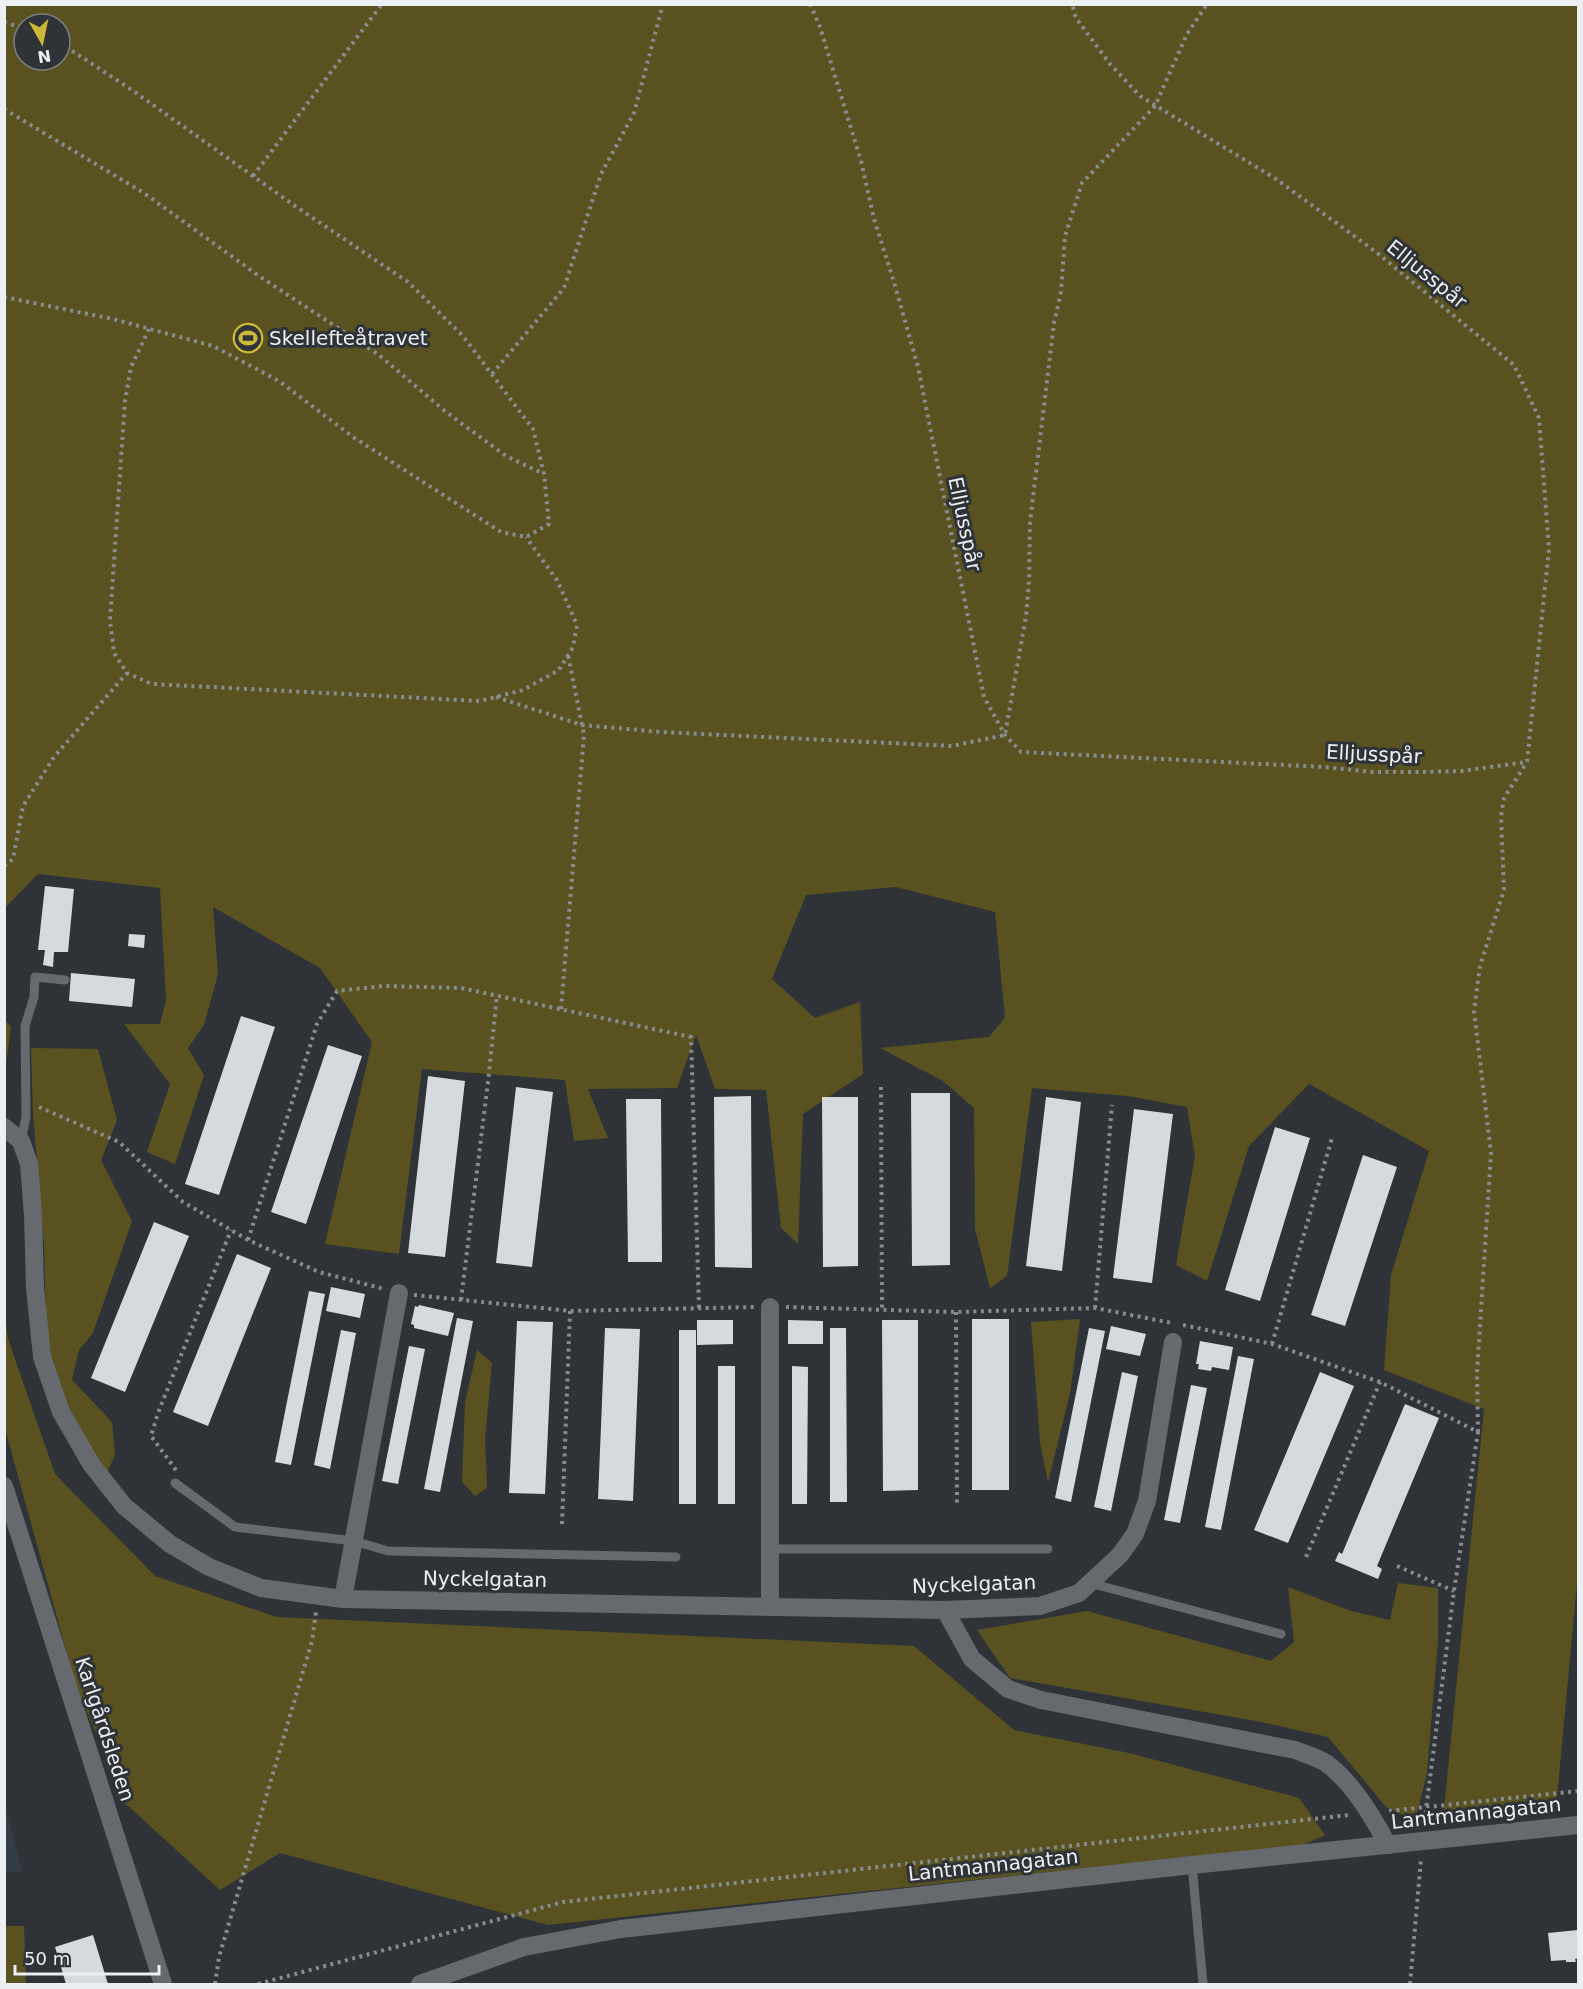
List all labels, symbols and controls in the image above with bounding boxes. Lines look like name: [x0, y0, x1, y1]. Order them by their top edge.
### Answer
north arrow: [12, 12, 72, 72]
text: N: [36, 46, 52, 67]
street label: Elljusspår: [1382, 234, 1472, 314]
sports icon: Skellefteåtravet: [232, 322, 264, 354]
place label: Skellefteåtravet: [269, 326, 428, 350]
street label: Elljusspår: [943, 475, 987, 574]
street label: Elljusspår: [1325, 740, 1423, 769]
street label: Nyckelgatan: [423, 1566, 547, 1592]
street label: Nyckelgatan: [911, 1570, 1037, 1598]
street label: Karlgårdsleden: [70, 1654, 140, 1804]
street label: Lantmannagatan: [1390, 1792, 1562, 1834]
street label: Lantmannagatan: [907, 1844, 1079, 1886]
scale bar: [15, 1938, 159, 1976]
text: 50 m: [24, 1948, 70, 1969]

